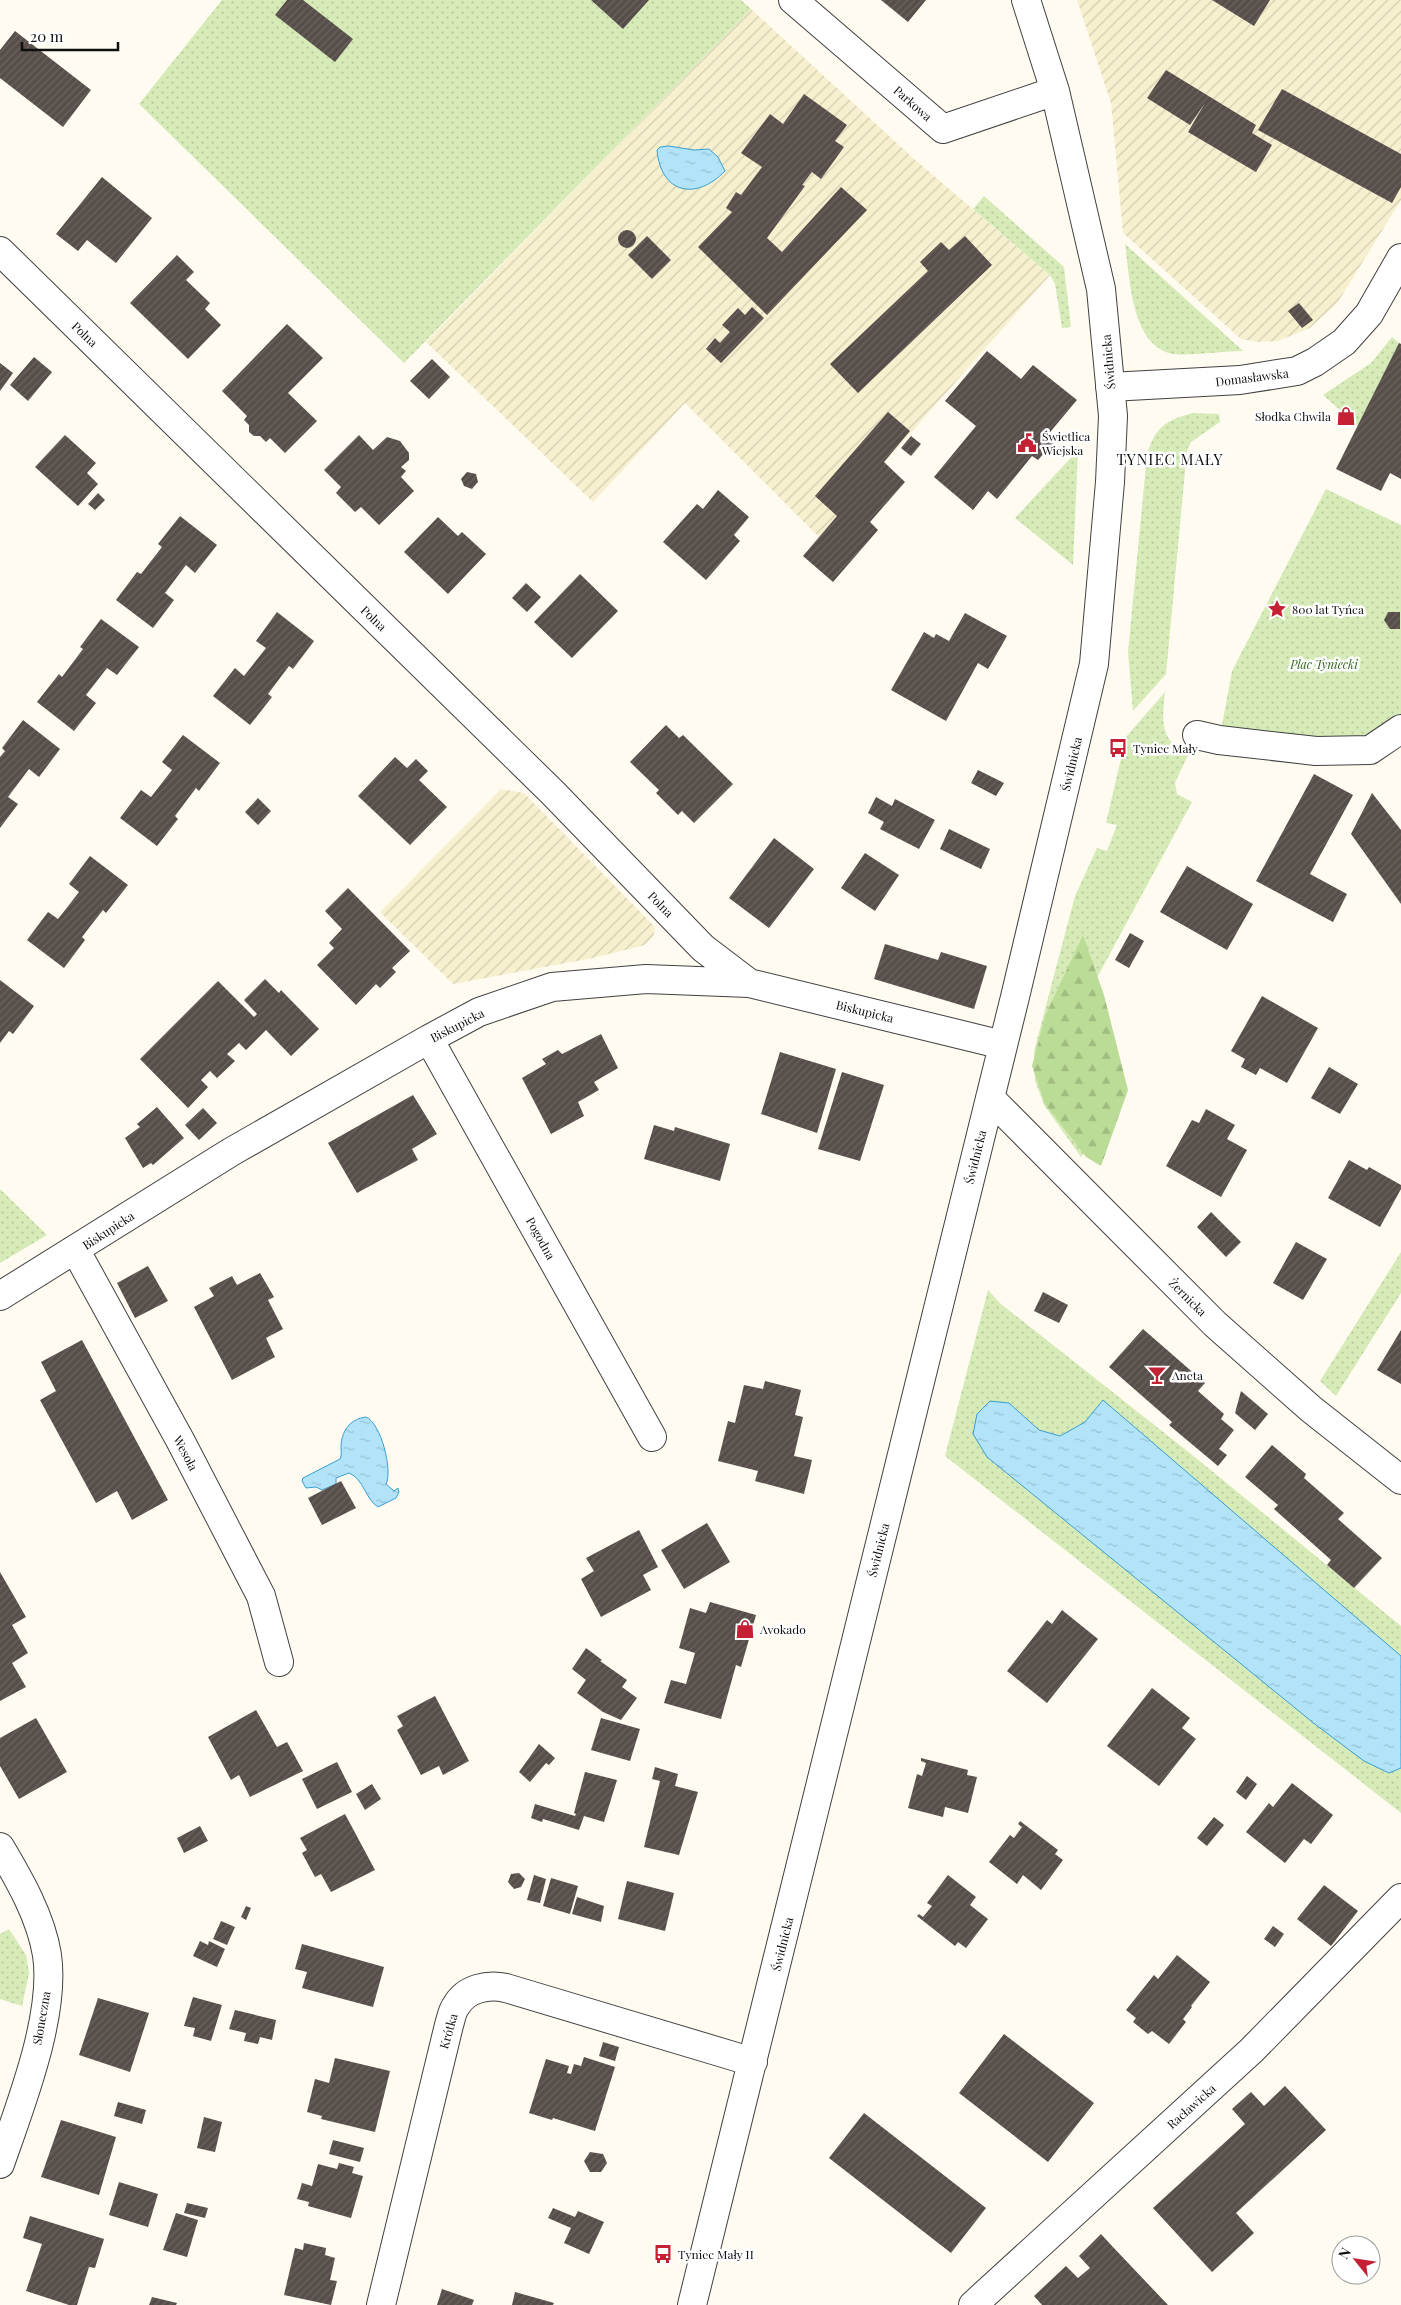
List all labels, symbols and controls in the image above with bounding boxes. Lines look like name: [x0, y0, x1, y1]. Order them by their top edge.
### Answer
scale bar: [22, 20, 119, 52]
text: 20 m: [30, 26, 64, 46]
street label: Parkowa: [890, 82, 936, 124]
street label: Polna: [69, 318, 101, 350]
street label: Świdnicka: [1098, 334, 1118, 390]
street label: Domasławska: [1215, 365, 1290, 389]
shop icon: Słodka Chwila: [1335, 405, 1357, 427]
place label: Słodka Chwila: [1255, 408, 1331, 424]
place label: Świetlica Wiejska: [1041, 428, 1090, 458]
public building icon: Świetlica Wiejska: [1016, 432, 1038, 454]
district label: TYNIEC MAŁY: [1117, 449, 1223, 469]
place icon: 800 lat Tyńca: [1266, 598, 1288, 620]
place label: 800 lat Tyńca: [1292, 601, 1364, 617]
street label: Polna: [358, 602, 390, 634]
park label: Plac Tyniecki: [1289, 656, 1358, 672]
street label: Świdnicka: [1057, 735, 1085, 793]
bus stop icon: Tyniec Mały: [1107, 737, 1129, 759]
place label: Tyniec Mały: [1133, 740, 1198, 756]
street label: Polna: [645, 888, 677, 920]
street label: Biskupicka: [835, 996, 895, 1026]
street label: Biskupicka: [427, 1005, 487, 1045]
street label: Świdnicka: [961, 1128, 989, 1186]
street label: Biskupicka: [79, 1207, 137, 1253]
street label: Pogodna: [523, 1214, 559, 1262]
street label: Żernicka: [1166, 1275, 1210, 1319]
bar icon: Aneta: [1146, 1364, 1168, 1386]
place label: Aneta: [1171, 1367, 1203, 1383]
street label: Wesoła: [170, 1432, 202, 1473]
street label: Świdnicka: [864, 1521, 892, 1579]
shop icon: Avokado: [734, 1618, 756, 1640]
place label: Avokado: [759, 1621, 806, 1637]
street label: Świdnicka: [768, 1915, 796, 1973]
street label: Słoneczna: [28, 1990, 54, 2046]
street label: Krótka: [435, 2011, 461, 2051]
street label: Racławicka: [1163, 2080, 1219, 2132]
north arrow: [1331, 2235, 1381, 2285]
bus stop icon: Tyniec Mały II: [652, 2243, 674, 2265]
text: N: [1334, 2244, 1355, 2262]
place label: Tyniec Mały II: [678, 2246, 754, 2262]

